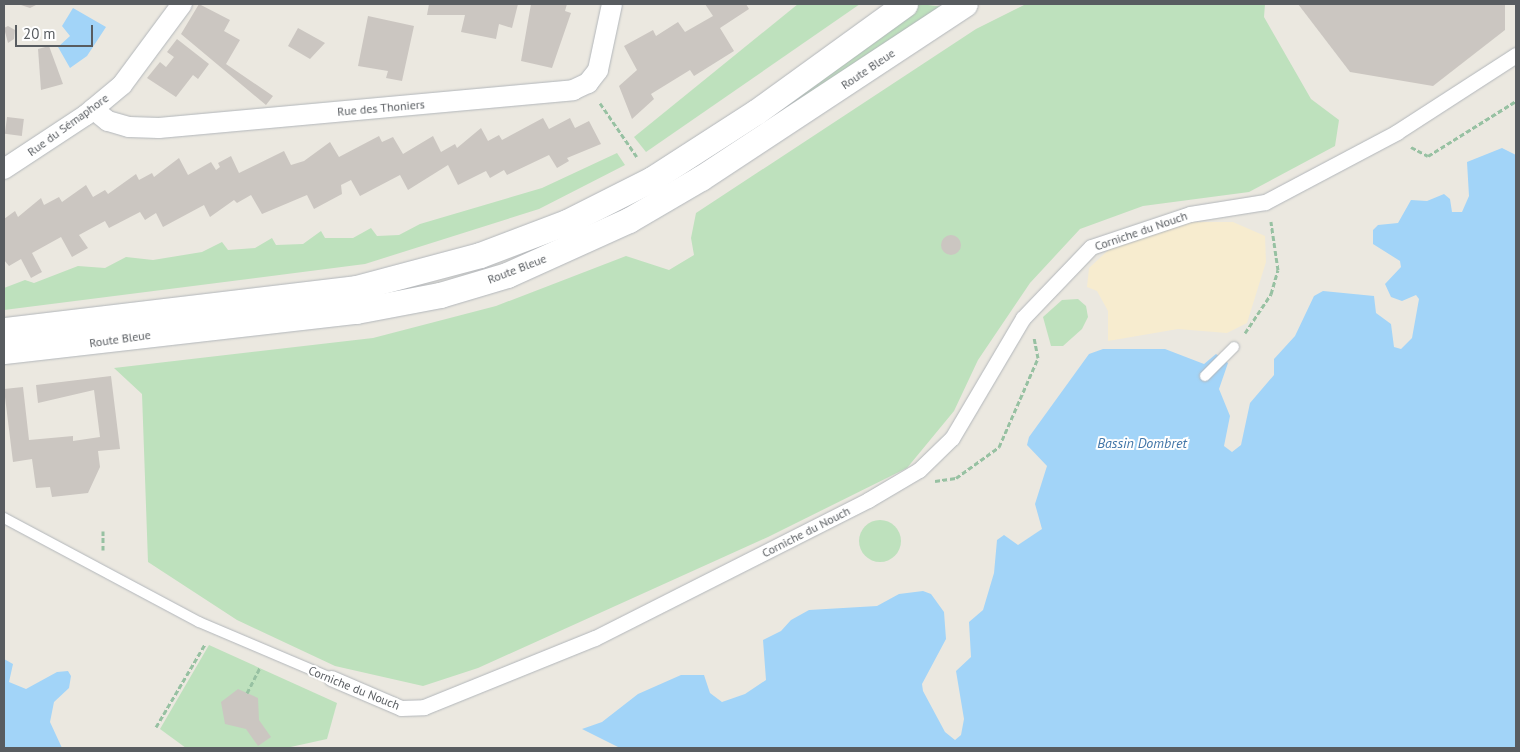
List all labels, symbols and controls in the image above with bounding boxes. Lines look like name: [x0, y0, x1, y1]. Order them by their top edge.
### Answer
scale bar: [18, 15, 95, 47]
text: 20 m: [23, 24, 56, 43]
street label: Route Bleue: [838, 46, 898, 92]
street label: Rue du Sémaphore: [25, 91, 111, 159]
street label: Rue des Thoniers: [336, 97, 426, 119]
street label: Corniche du Nouch: [1093, 208, 1189, 254]
street label: Route Bleue: [486, 251, 548, 287]
street label: Route Bleue: [88, 328, 152, 350]
water label: Bassin Dombret: [1097, 435, 1187, 451]
street label: Corniche du Nouch: [759, 504, 853, 560]
street label: Corniche du Nouch: [306, 663, 402, 713]

